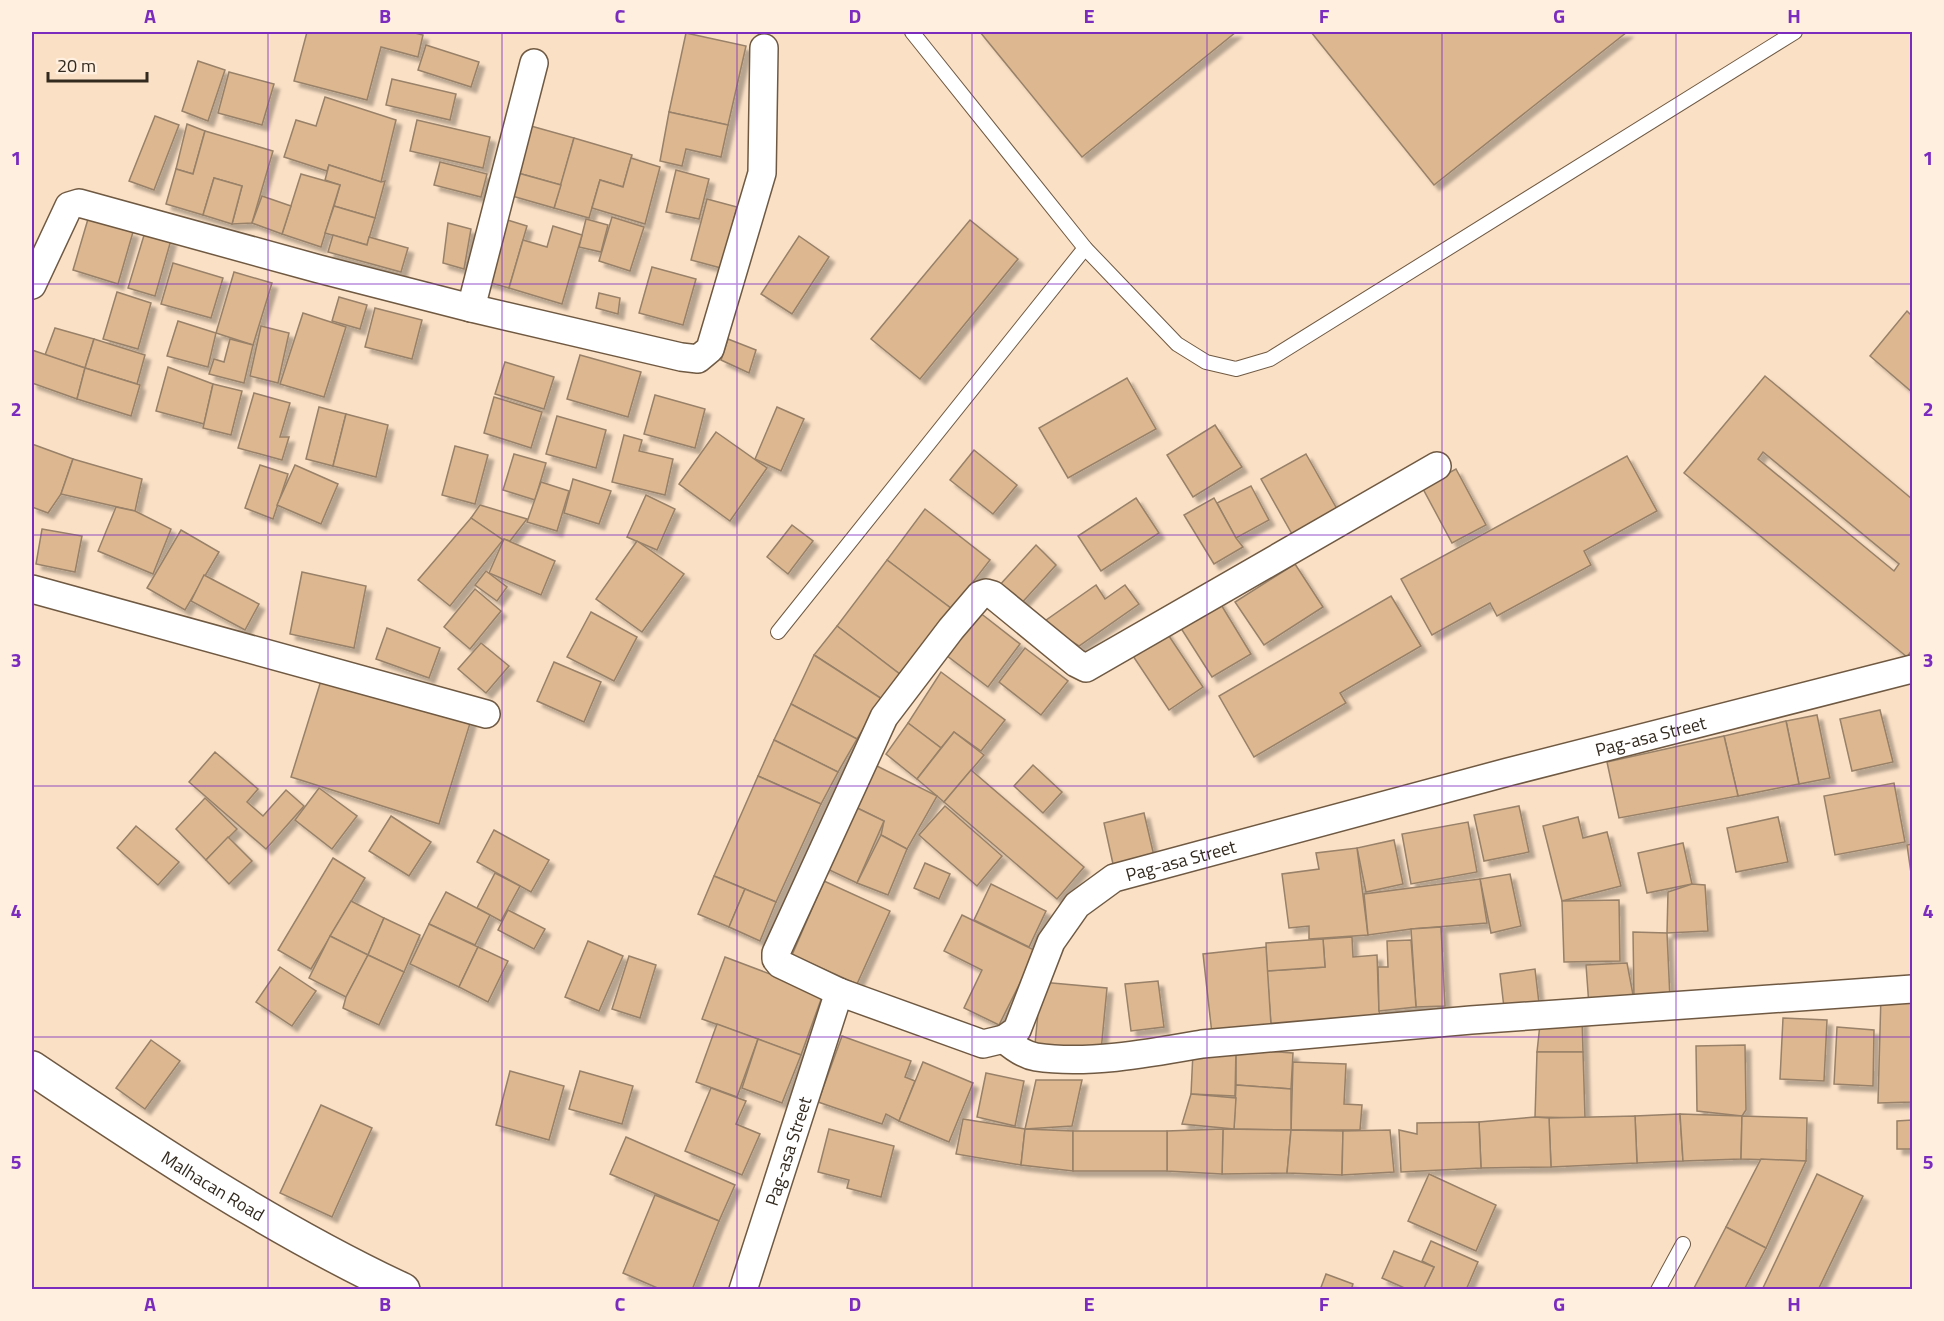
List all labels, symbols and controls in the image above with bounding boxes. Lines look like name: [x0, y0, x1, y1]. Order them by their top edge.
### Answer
text: A: [144, 0, 156, 31]
text: B: [379, 0, 391, 31]
text: C: [615, 0, 626, 31]
text: D: [849, 0, 861, 31]
text: E: [1083, 0, 1095, 31]
text: F: [1319, 0, 1330, 31]
text: G: [1553, 0, 1565, 31]
text: H: [1787, 0, 1801, 31]
scale bar: [48, 45, 147, 83]
text: 20 m: [57, 52, 96, 79]
text: 1: [10, 142, 22, 173]
text: 1: [1922, 142, 1934, 173]
text: 2: [10, 393, 22, 424]
text: 2: [1922, 393, 1934, 424]
text: 3: [10, 644, 22, 675]
text: 3: [1922, 644, 1934, 675]
street label: Pag-asa Street: [1592, 708, 1709, 763]
street label: Pag-asa Street: [1122, 832, 1240, 888]
text: 4: [10, 895, 22, 926]
text: 4: [1922, 895, 1934, 926]
street label: Pag-asa Street: [758, 1092, 818, 1209]
street label: Malhacan Road: [156, 1144, 270, 1228]
text: 5: [10, 1146, 22, 1177]
text: 5: [1922, 1146, 1934, 1177]
text: A: [144, 1288, 156, 1319]
text: B: [379, 1288, 391, 1319]
text: C: [615, 1288, 626, 1319]
text: D: [849, 1288, 861, 1319]
text: E: [1083, 1288, 1095, 1319]
text: F: [1319, 1288, 1330, 1319]
text: G: [1553, 1288, 1565, 1319]
text: H: [1787, 1288, 1801, 1319]

